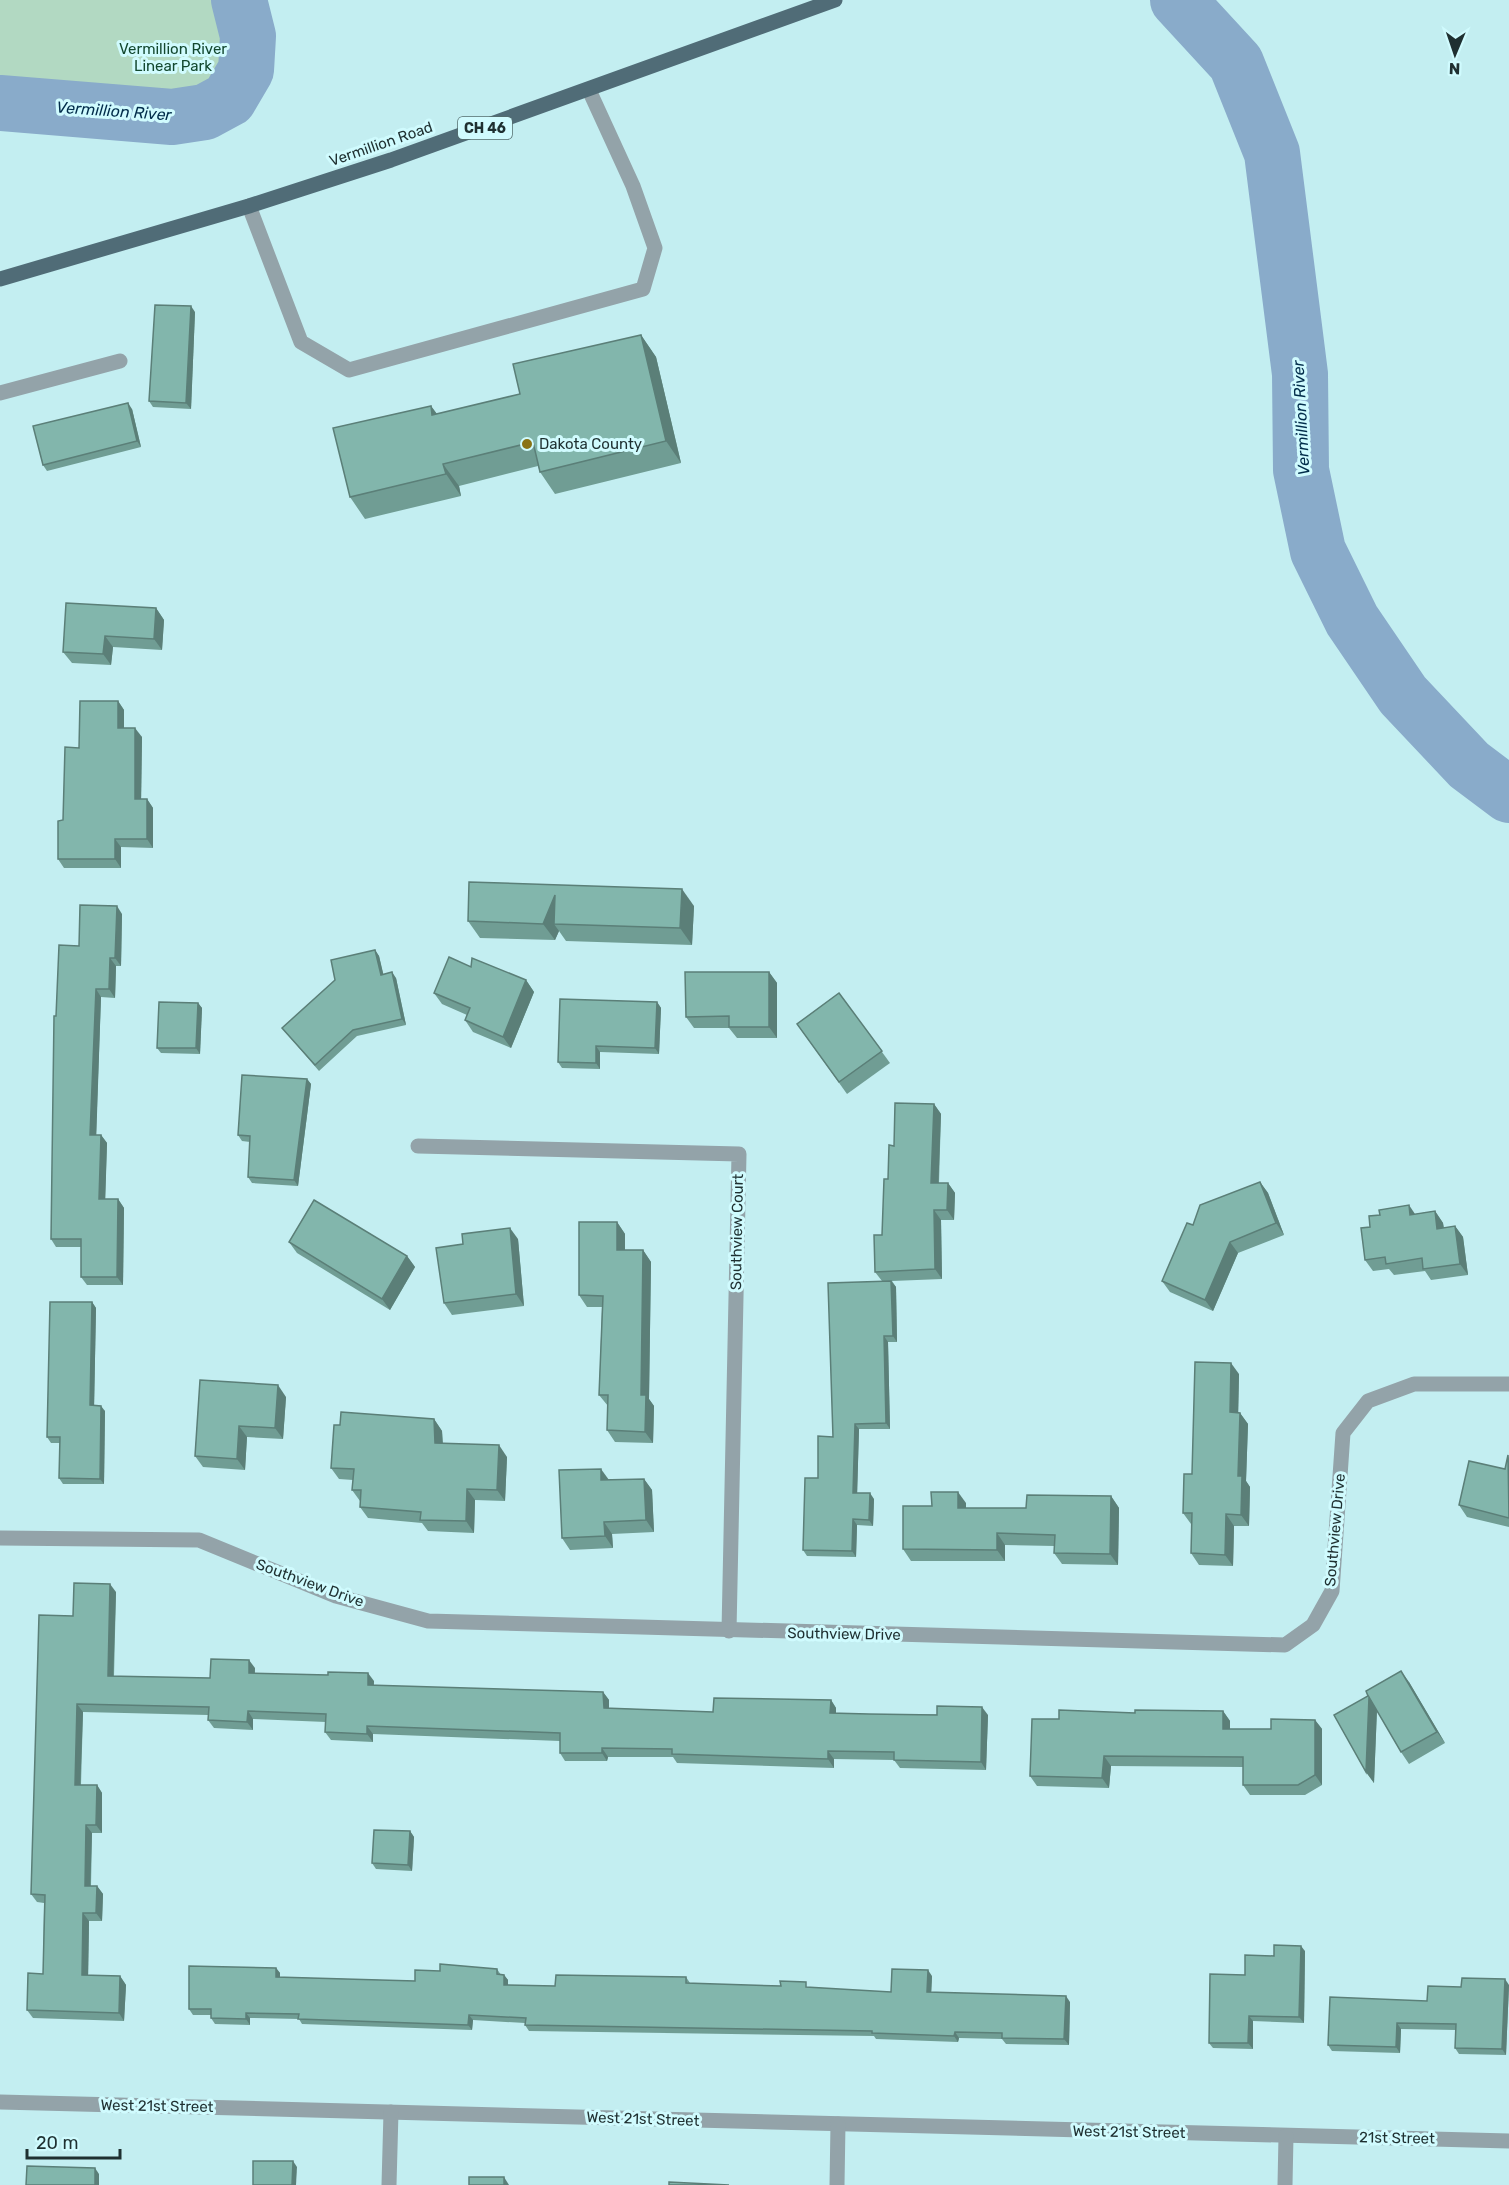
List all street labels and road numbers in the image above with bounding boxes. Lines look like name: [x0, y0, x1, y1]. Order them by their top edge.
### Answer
road number: CH 46: [458, 117, 512, 139]
street label: Vermillion Road: [327, 118, 435, 170]
street label: Southview Court: [727, 1174, 747, 1290]
street label: Southview Drive: [1321, 1473, 1349, 1587]
street label: Southview Drive: [254, 1555, 366, 1611]
street label: Southview Drive: [787, 1624, 901, 1644]
street label: West 21st Street: [100, 2096, 214, 2116]
street label: West 21st Street: [586, 2108, 700, 2130]
street label: West 21st Street: [1072, 2122, 1186, 2142]
street label: 21st Street: [1359, 2128, 1435, 2148]

